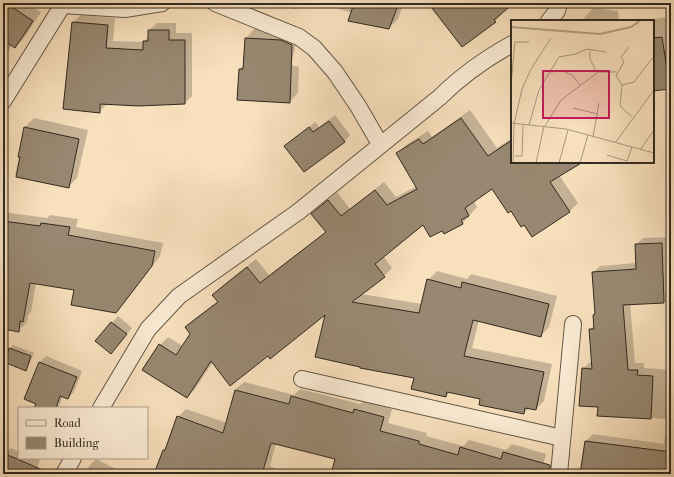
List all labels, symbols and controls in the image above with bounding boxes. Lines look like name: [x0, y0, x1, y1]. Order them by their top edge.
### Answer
inset map: [511, 20, 654, 163]
legend: [18, 407, 148, 459]
text: Road: [54, 416, 81, 430]
text: Building: [54, 436, 99, 450]

